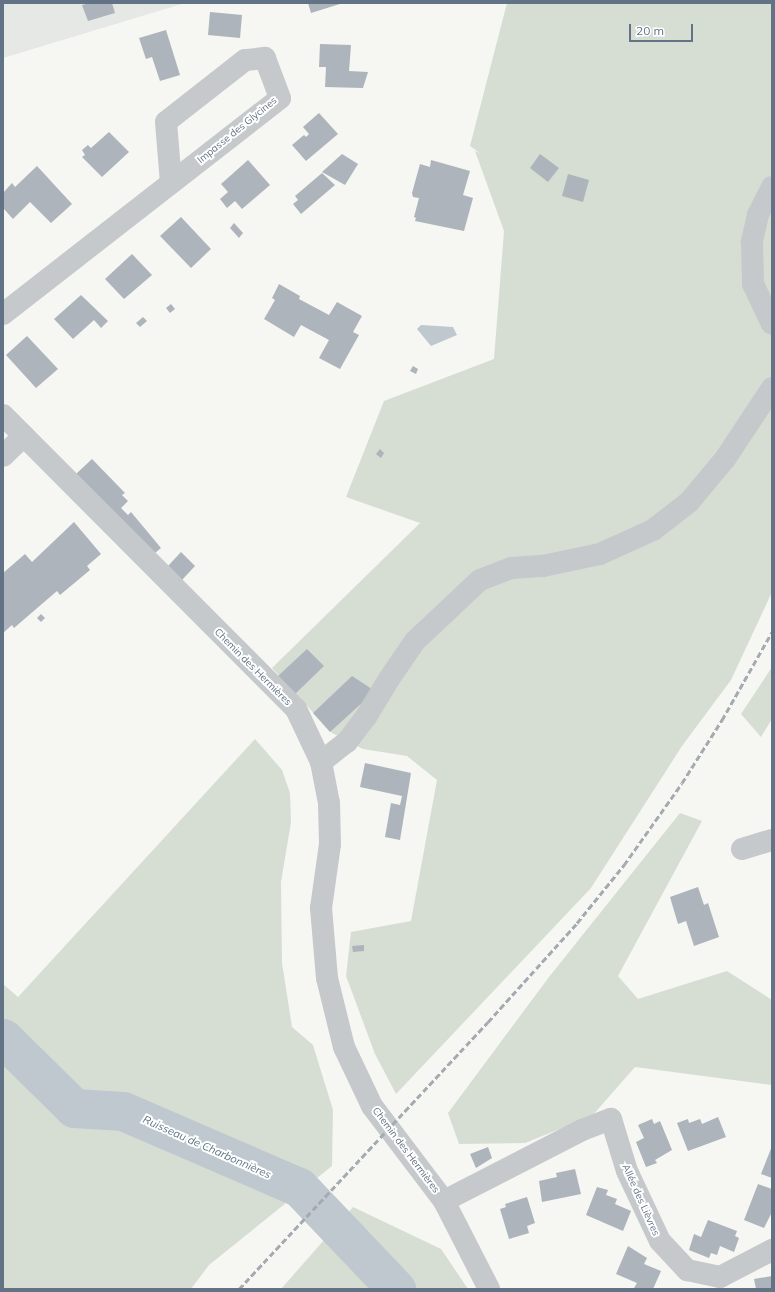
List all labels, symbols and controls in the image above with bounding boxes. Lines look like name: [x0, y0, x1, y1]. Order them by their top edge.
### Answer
scale bar: [631, 16, 695, 42]
text: 20 m: [636, 23, 664, 38]
street label: Impasse des Glycines: [195, 94, 279, 166]
street label: Chemin des Hermières: [212, 626, 294, 708]
street label: Chemin des Hermières: [370, 1105, 442, 1195]
water label: Ruisseau de Charbonnières: [141, 1113, 273, 1181]
street label: Allée des Lièvres: [620, 1162, 662, 1238]

